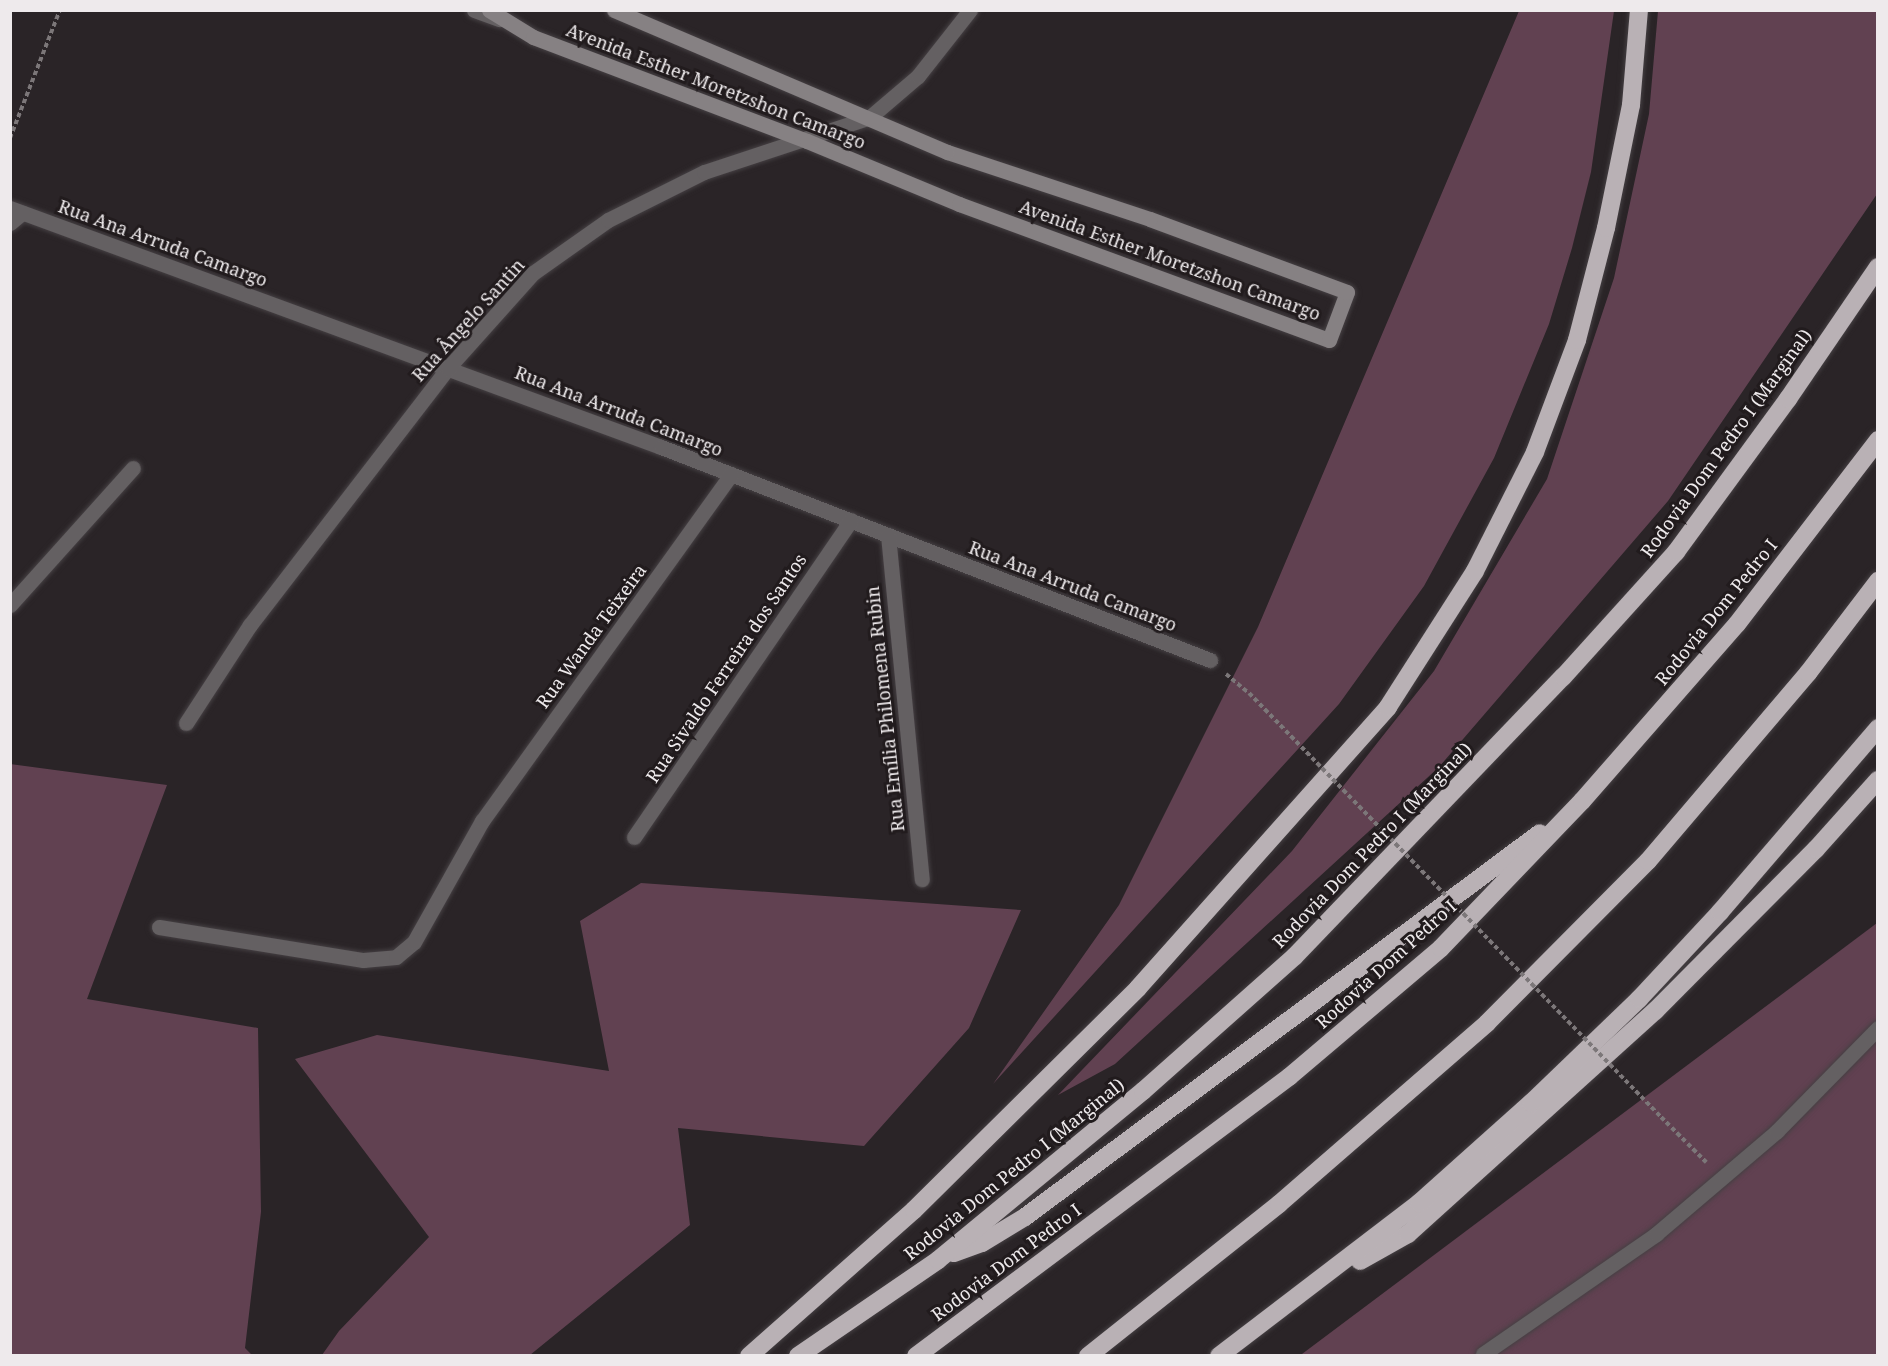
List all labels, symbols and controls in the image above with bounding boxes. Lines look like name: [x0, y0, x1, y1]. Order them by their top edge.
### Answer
street label: Avenida Esther Moretzshon Camargo: [563, 19, 869, 153]
street label: Rua Ana Arruda Camargo: [55, 195, 271, 291]
street label: Avenida Esther Moretzshon Camargo: [1017, 195, 1323, 325]
street label: Rua Ângelo Santin: [407, 254, 529, 386]
street label: Rodovia Dom Pedro I (Marginal): [1636, 325, 1816, 561]
street label: Rua Ana Arruda Camargo: [512, 361, 726, 461]
street label: Rodovia Dom Pedro I: [1650, 535, 1782, 689]
street label: Rua Ana Arruda Camargo: [966, 536, 1180, 636]
street label: Rua Sivaldo Ferreira dos Santos: [641, 550, 811, 786]
street label: Rua Wanda Teixeira: [531, 560, 651, 712]
street label: Rua Emília Philomena Rubin: [861, 585, 909, 833]
street label: Rodovia Dom Pedro I (Marginal): [1268, 738, 1476, 952]
street label: Rodovia Dom Pedro I: [1311, 895, 1461, 1033]
street label: Rodovia Dom Pedro I (Marginal): [900, 1073, 1128, 1265]
street label: Rodovia Dom Pedro I: [927, 1199, 1085, 1325]

